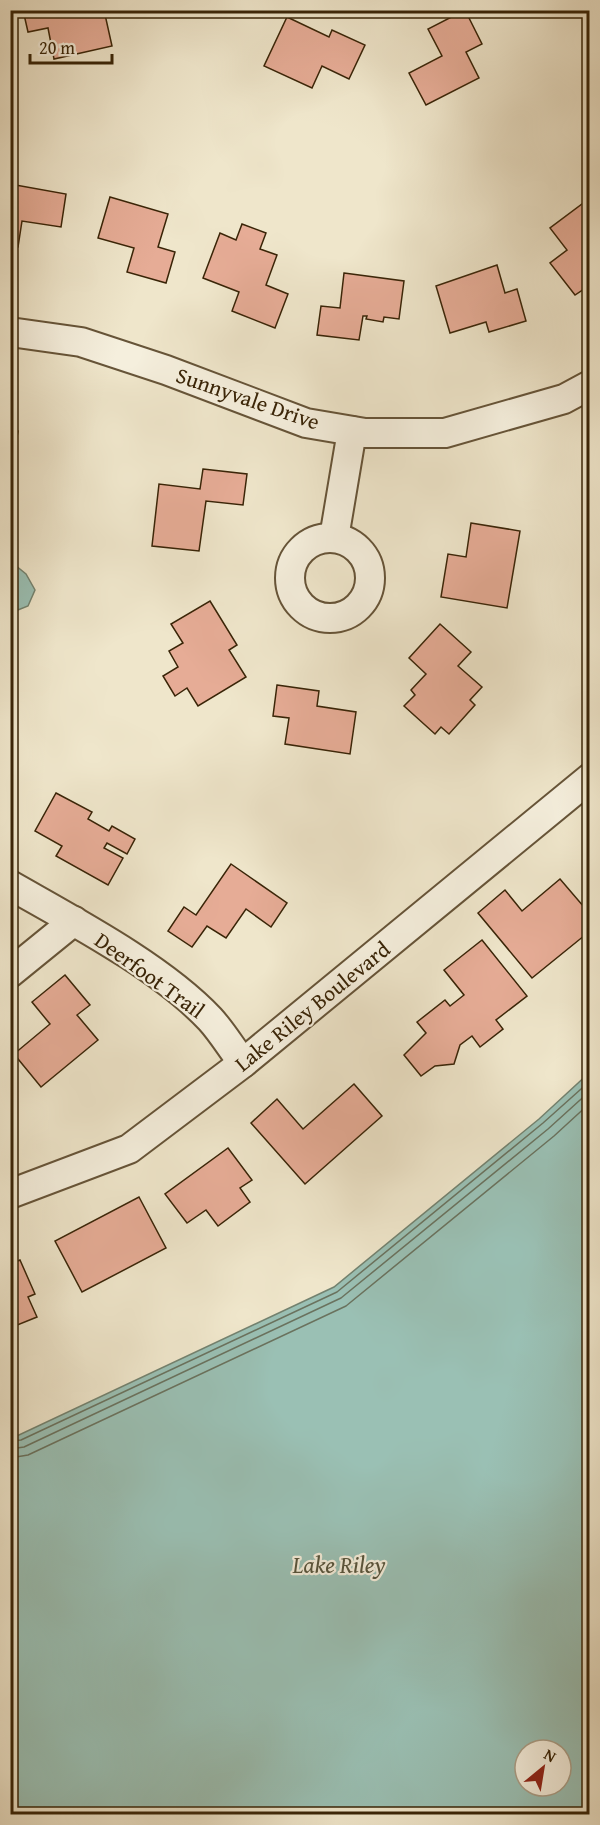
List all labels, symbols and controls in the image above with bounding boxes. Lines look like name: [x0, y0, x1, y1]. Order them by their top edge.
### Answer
scale bar: [30, 27, 112, 65]
text: 20 m: [39, 34, 75, 61]
street label: Sunnyvale Drive: [172, 358, 324, 438]
street label: Deerfoot Trail: [88, 924, 212, 1026]
street label: Lake Riley Boulevard: [227, 933, 397, 1079]
water label: Lake Riley: [291, 1547, 386, 1582]
north arrow: [513, 1738, 573, 1798]
text: N: [540, 1742, 561, 1768]

